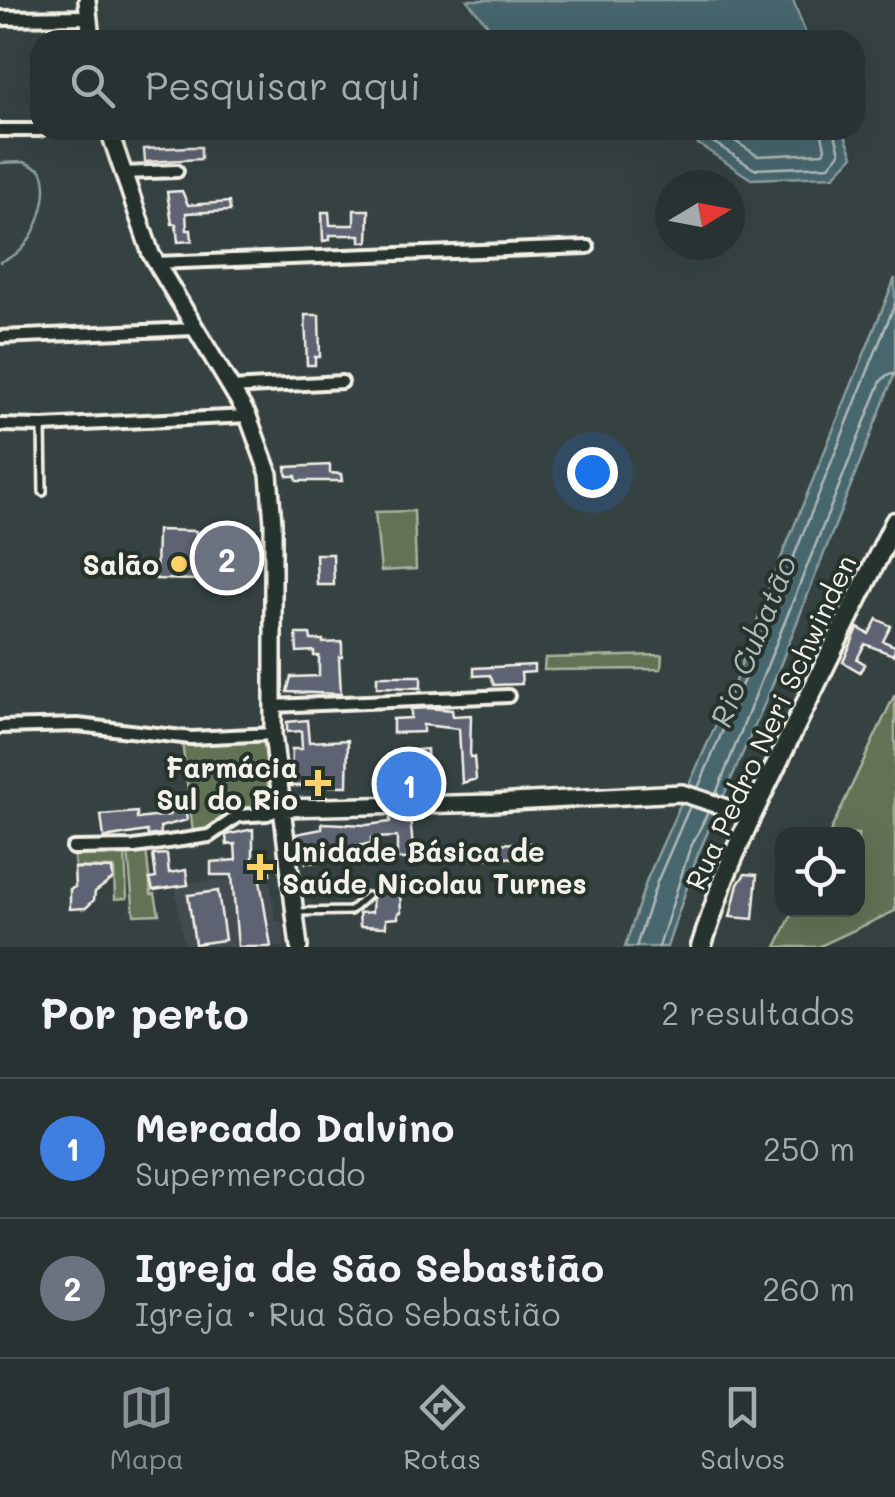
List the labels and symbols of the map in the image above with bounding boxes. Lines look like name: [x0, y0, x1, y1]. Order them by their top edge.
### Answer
north arrow: [655, 170, 745, 260]
your location: [567, 447, 618, 498]
pin: 2: [194, 520, 260, 596]
place label: Salão: [83, 546, 159, 582]
street label: Rua Pedro Neri Schwinden: [676, 549, 864, 895]
water label: Rio Cubatão: [700, 550, 804, 732]
marker: Salão: [168, 553, 190, 575]
pin: 1: [376, 746, 442, 822]
place label: Farmácia Sul do Rio: [156, 749, 298, 817]
marker: Farmácia Sul do Rio: [307, 772, 329, 794]
place label: Unidade Básica de Saúde Nicolau Turnes: [282, 833, 587, 901]
marker: Unidade Básica de Saúde Nicolau Turnes: [247, 854, 273, 880]

